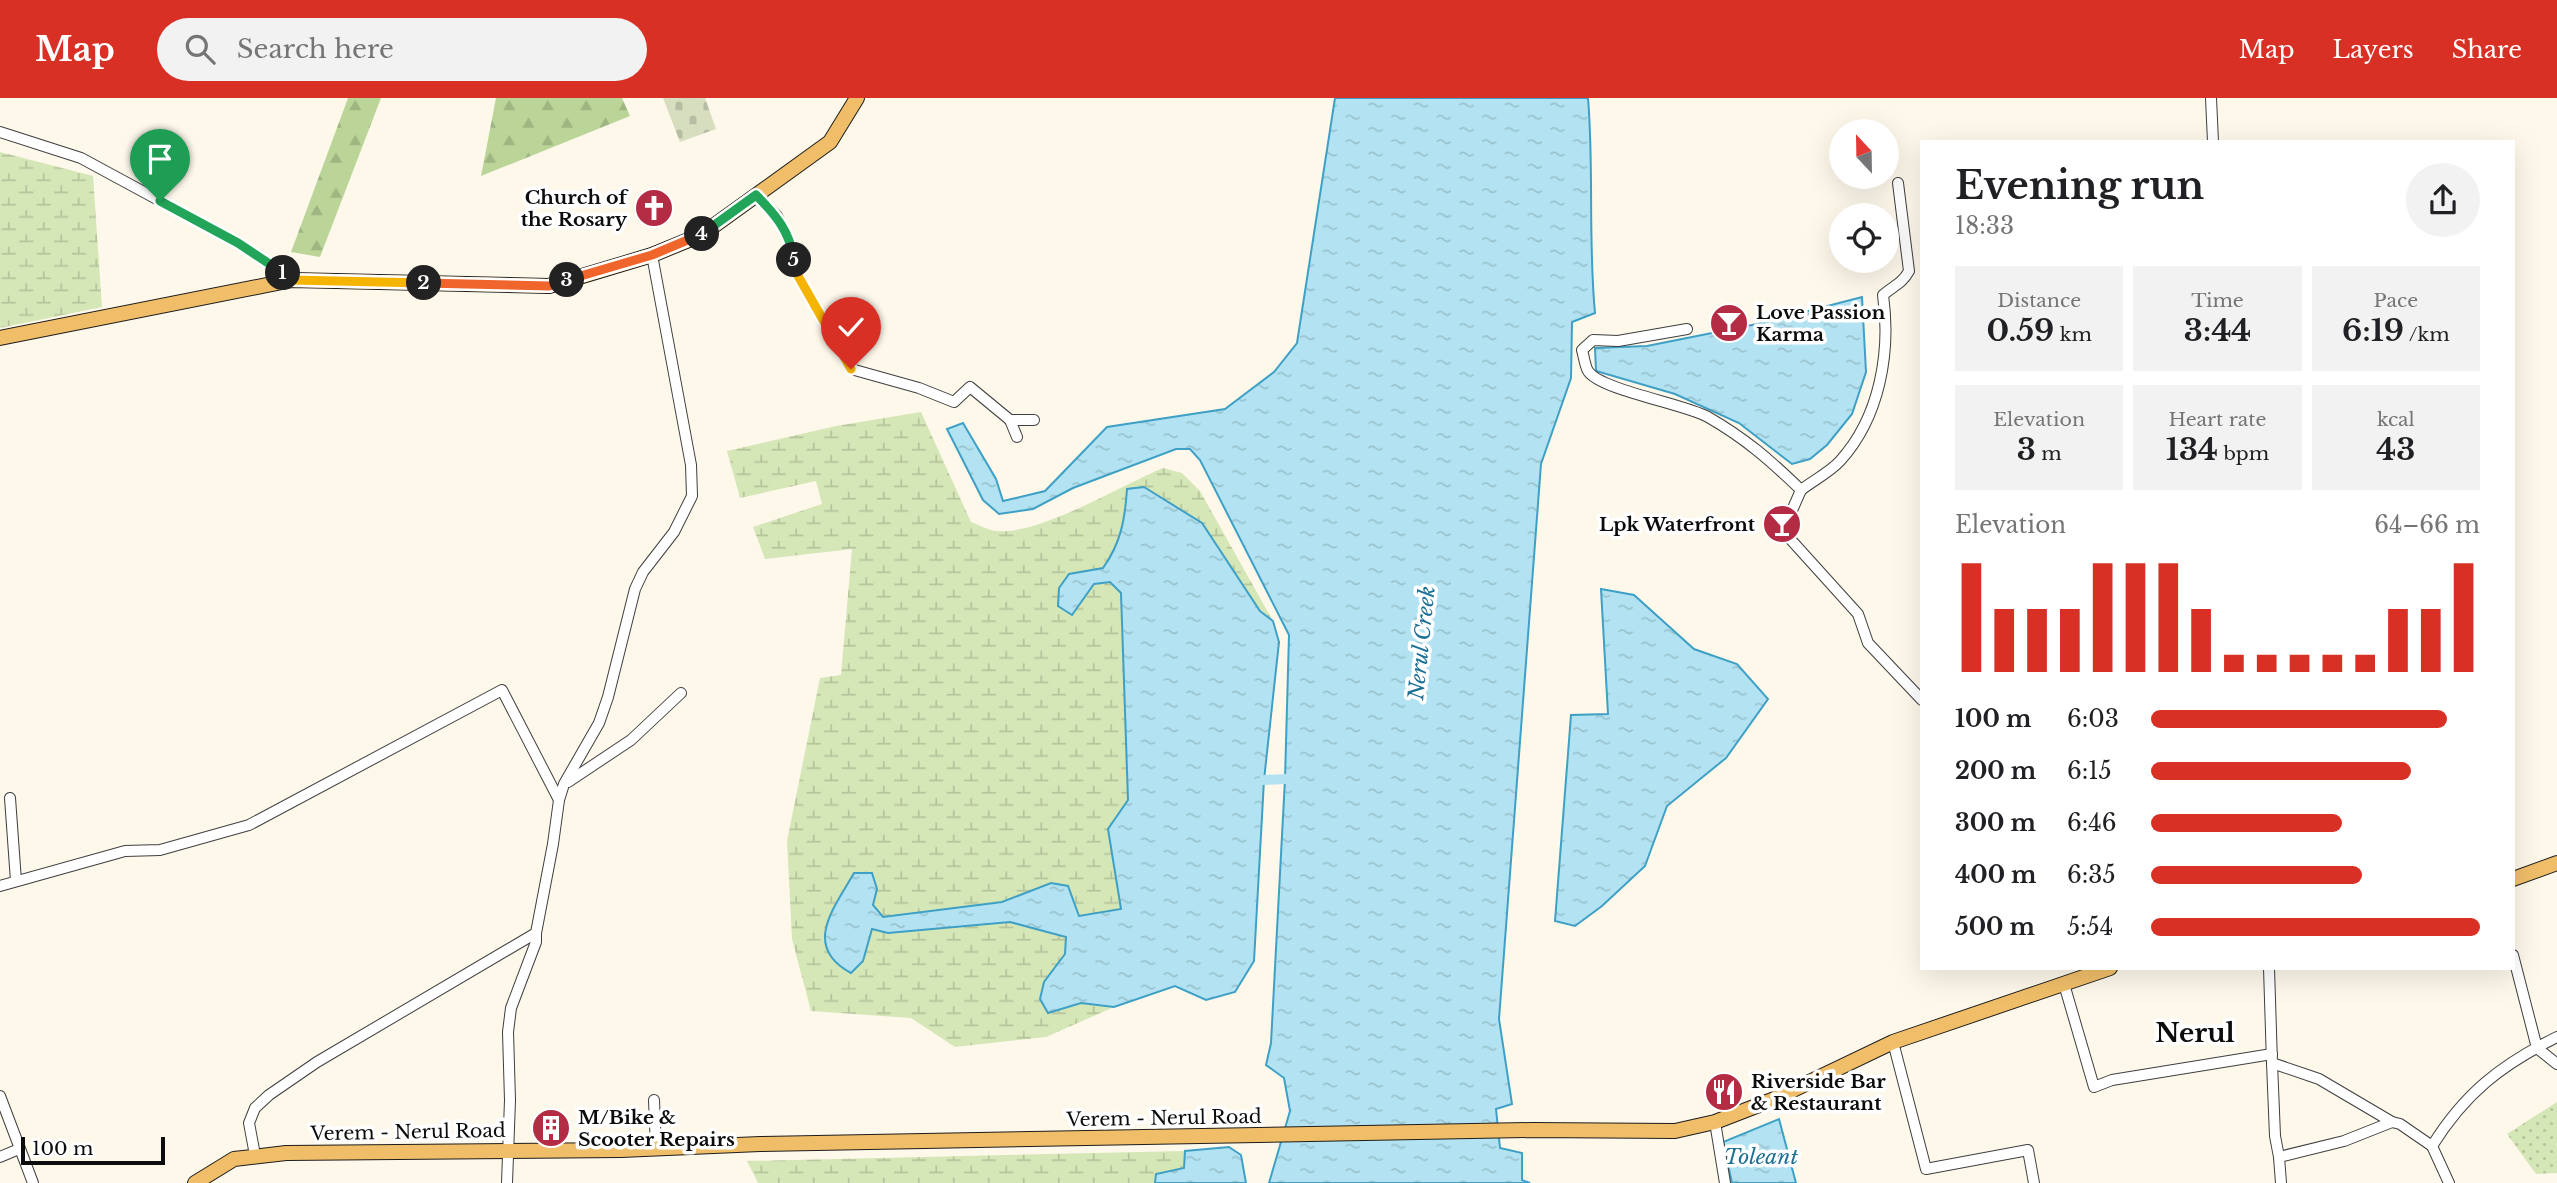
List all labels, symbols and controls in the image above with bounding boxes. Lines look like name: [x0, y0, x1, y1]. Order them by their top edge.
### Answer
search box: [157, 18, 647, 81]
text: Map: [35, 29, 115, 70]
icon: search: [181, 30, 219, 68]
text: Search here: [237, 33, 394, 65]
text: Map: [2239, 35, 2295, 64]
text: Layers: [2333, 35, 2414, 64]
text: Share: [2452, 35, 2522, 64]
north arrow: [1829, 119, 1899, 189]
map controls: [1829, 119, 1899, 273]
pin: [130, 129, 190, 201]
icon: arrive: [141, 140, 179, 178]
text: Evening run: [1955, 162, 2204, 209]
button: share: [2406, 163, 2480, 237]
place label: Church of the Rosary: [521, 186, 630, 231]
church icon: Church of the Rosary: [633, 187, 675, 229]
button: locate: [1829, 203, 1899, 273]
text: 18:33: [1955, 212, 2014, 240]
pin: 4: [684, 216, 720, 252]
text: 4: [695, 222, 708, 245]
pin: 5: [776, 242, 812, 278]
text: 5: [788, 248, 799, 271]
pin: 1: [266, 256, 300, 290]
text: 1: [278, 261, 287, 284]
pin: 3: [550, 262, 584, 298]
pin: 2: [406, 266, 442, 300]
text: 3: [560, 268, 573, 291]
text: 2: [417, 271, 430, 294]
text: Distance: [1997, 289, 2081, 312]
text: Time: [2191, 289, 2244, 312]
text: Pace: [2374, 289, 2418, 312]
pin: [821, 297, 881, 369]
place label: Love Passion Karma: [1756, 301, 1885, 346]
bar icon: Love Passion Karma: [1708, 302, 1750, 344]
icon: check: [832, 308, 870, 346]
text: 0.59: [1986, 312, 2054, 349]
text: 3:44: [2184, 312, 2251, 349]
text: 6:19: [2342, 312, 2404, 349]
text: km: [2054, 323, 2092, 346]
text: /km: [2404, 323, 2450, 346]
text: Elevation: [1993, 408, 2085, 431]
text: Heart rate: [2169, 408, 2266, 431]
text: kcal: [2377, 408, 2415, 431]
text: 3: [2017, 431, 2036, 468]
text: 134: [2166, 431, 2218, 468]
text: 43: [2376, 431, 2415, 468]
text: m: [2036, 442, 2062, 465]
text: bpm: [2218, 442, 2269, 465]
bar icon: Lpk Waterfront: [1761, 503, 1803, 545]
text: Elevation: [1955, 511, 2066, 539]
text: 64–66 m: [2374, 511, 2480, 539]
place label: Lpk Waterfront: [1599, 513, 1756, 536]
water label: Nerul Creek: [1403, 585, 1441, 702]
text: 100 m: [1955, 705, 2031, 733]
text: 6:03: [2067, 705, 2119, 733]
text: 200 m: [1955, 757, 2036, 785]
text: 6:15: [2067, 757, 2112, 785]
text: 300 m: [1955, 809, 2036, 837]
text: 6:46: [2067, 809, 2117, 837]
text: 400 m: [1955, 861, 2037, 889]
text: 6:35: [2067, 861, 2116, 889]
text: 500 m: [1955, 913, 2035, 941]
text: 5:54: [2067, 913, 2113, 941]
district label: Nerul: [2155, 1017, 2235, 1049]
place label: Riverside Bar & Restaurant: [1751, 1070, 1886, 1115]
restaurant icon: Riverside Bar & Restaurant: [1703, 1071, 1745, 1113]
street label: Verem - Nerul Road: [1065, 1105, 1262, 1131]
place label: M/Bike & Scooter Repairs: [578, 1106, 735, 1151]
building icon: M/Bike & Scooter Repairs: [530, 1107, 572, 1149]
street label: Verem - Nerul Road: [309, 1119, 506, 1145]
scale bar: [21, 1134, 164, 1166]
text: 100 m: [32, 1137, 93, 1160]
water label: Toleant: [1724, 1144, 1798, 1170]

